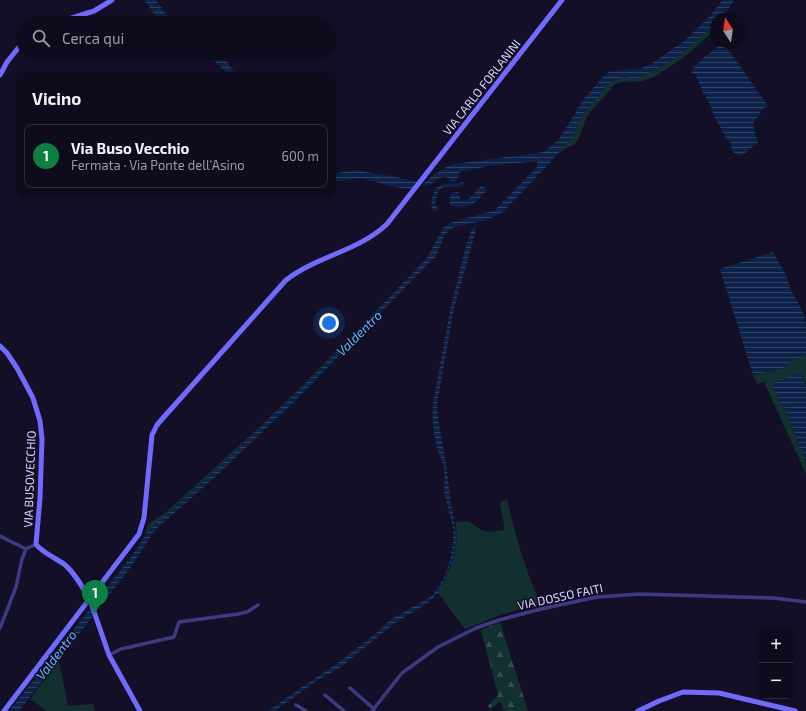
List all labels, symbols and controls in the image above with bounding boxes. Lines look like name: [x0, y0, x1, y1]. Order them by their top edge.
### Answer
north arrow: [710, 12, 746, 48]
search box: [16, 16, 336, 60]
icon: search: [30, 27, 52, 49]
text: Cerca qui: [62, 29, 124, 47]
street label: VIA CARLO FORLANINI: [439, 36, 523, 138]
text: Vicino: [32, 88, 81, 108]
text: Via Buso Vecchio: [71, 139, 189, 157]
text: 1: [43, 148, 49, 164]
text: 600 m: [282, 148, 319, 164]
text: Fermata · Via Ponte dell'Asino: [71, 157, 245, 173]
water label: Valdentro: [333, 307, 385, 359]
your location: [319, 313, 339, 333]
street label: VIA BUSOVECCHIO: [20, 430, 38, 528]
pin: 1: [82, 580, 108, 613]
street label: VIA DOSSO FAITI: [516, 580, 604, 612]
water label: Valdentro: [32, 627, 80, 683]
map controls: [758, 627, 794, 699]
button: +: [758, 627, 794, 663]
button: −: [758, 663, 794, 699]

